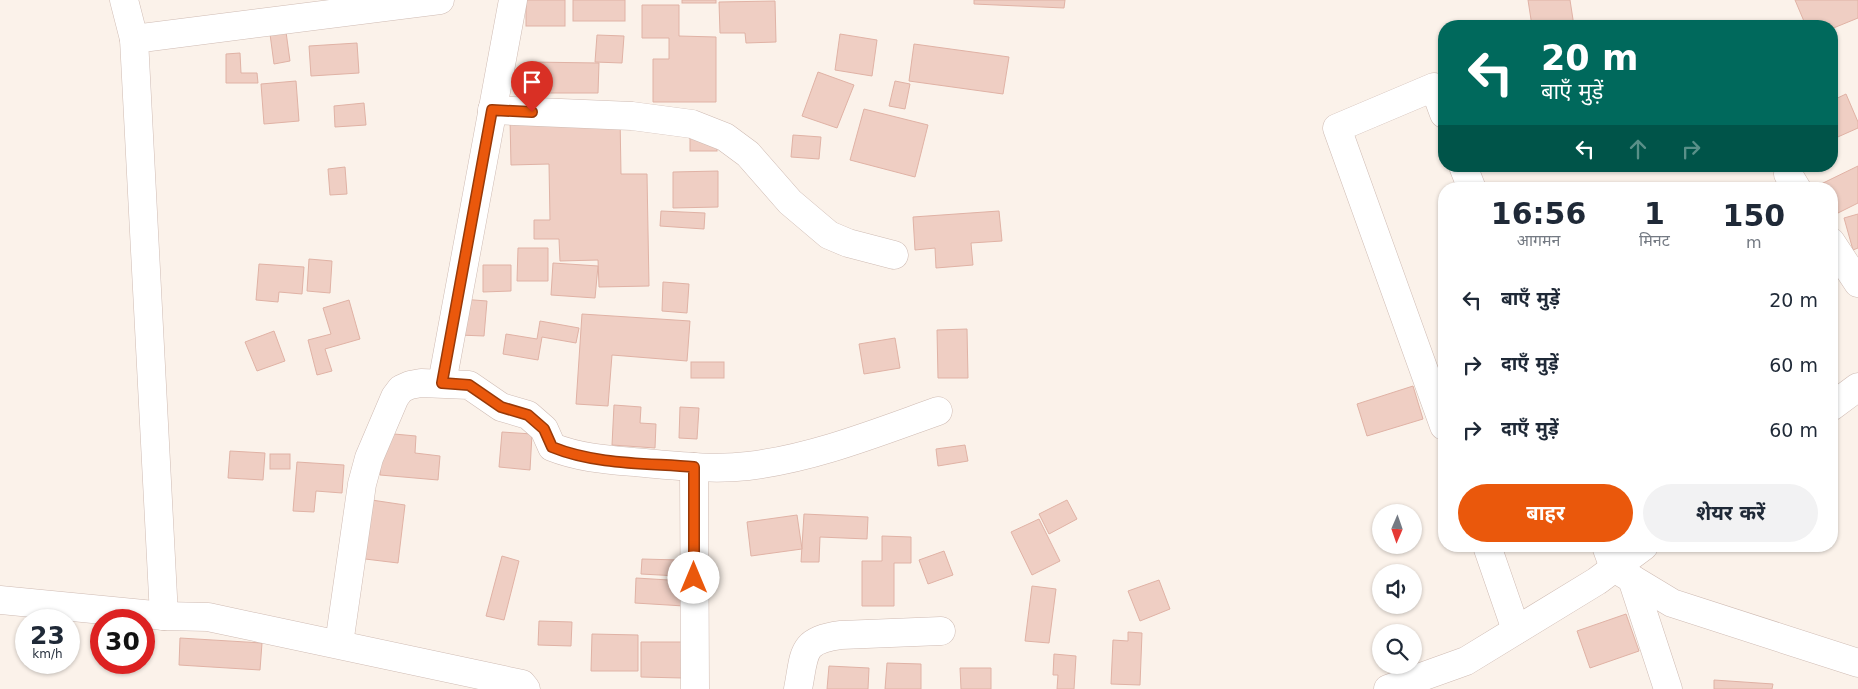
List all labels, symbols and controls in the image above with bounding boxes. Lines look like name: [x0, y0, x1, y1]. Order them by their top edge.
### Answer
text: 20 m: [1541, 38, 1638, 78]
icon: left: [1458, 40, 1523, 105]
pin: [511, 61, 553, 112]
icon: arrive: [518, 68, 546, 96]
text: बाएँ मुड़ें: [1541, 79, 1603, 104]
icon: left: [1571, 135, 1599, 163]
icon: ahead: [1624, 135, 1652, 163]
icon: right: [1677, 135, 1705, 163]
text: 16:56: [1491, 196, 1586, 231]
text: 1: [1644, 196, 1665, 231]
text: 150: [1723, 198, 1785, 233]
text: आगमन: [1517, 231, 1560, 250]
text: मिनट: [1639, 231, 1670, 250]
text: m: [1746, 233, 1762, 252]
icon: left: [1458, 286, 1486, 314]
text: बाएँ मुड़ें: [1501, 287, 1560, 309]
text: 20 m: [1769, 289, 1818, 311]
icon: right: [1458, 351, 1486, 379]
text: दाएँ मुड़ें: [1501, 352, 1559, 374]
text: 60 m: [1769, 354, 1818, 376]
icon: right: [1458, 416, 1486, 444]
text: दाएँ मुड़ें: [1501, 417, 1559, 439]
text: 60 m: [1769, 419, 1818, 441]
button: बाहर: [1458, 484, 1633, 542]
button: शेयर करें: [1643, 484, 1818, 542]
north arrow: [1372, 504, 1422, 554]
map controls: [1372, 504, 1422, 674]
position arrow: [667, 551, 719, 603]
button: sound: [1372, 564, 1422, 614]
speed limit sign: 30: [90, 609, 155, 674]
text: 23: [30, 621, 65, 650]
button: search: [1372, 624, 1422, 674]
text: km/h: [32, 647, 63, 661]

